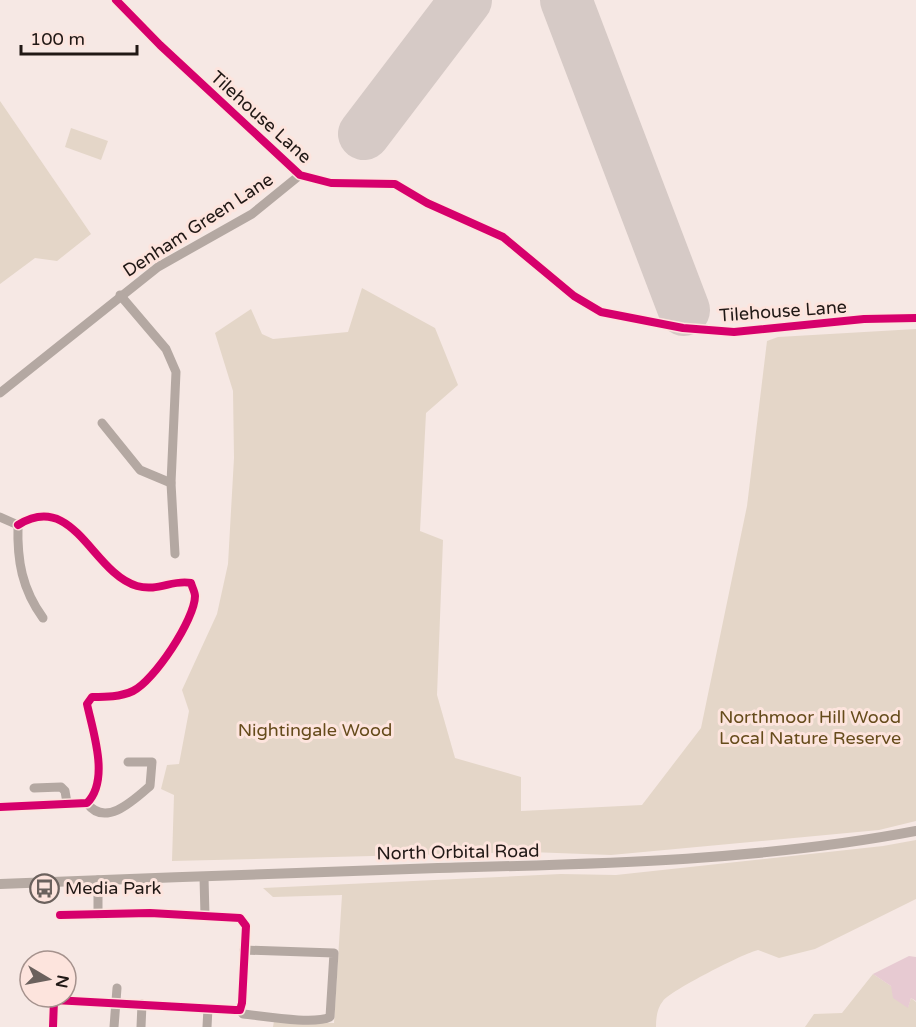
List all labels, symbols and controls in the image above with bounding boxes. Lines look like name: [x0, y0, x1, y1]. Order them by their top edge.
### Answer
scale bar: [21, 18, 136, 56]
text: 100 m: [30, 28, 85, 50]
street label: Tilehouse Lane: [206, 66, 316, 168]
street label: Denham Green Lane: [119, 168, 277, 282]
street label: Tilehouse Lane: [718, 296, 848, 326]
park label: Northmoor Hill Wood Local Nature Reserve: [719, 706, 901, 749]
park label: Nightingale Wood: [238, 719, 392, 741]
street label: North Orbital Road: [376, 840, 540, 864]
bus stop icon: Media Park: [28, 872, 60, 904]
place label: Media Park: [65, 877, 162, 899]
north arrow: [18, 949, 78, 1009]
text: N: [51, 973, 73, 989]

